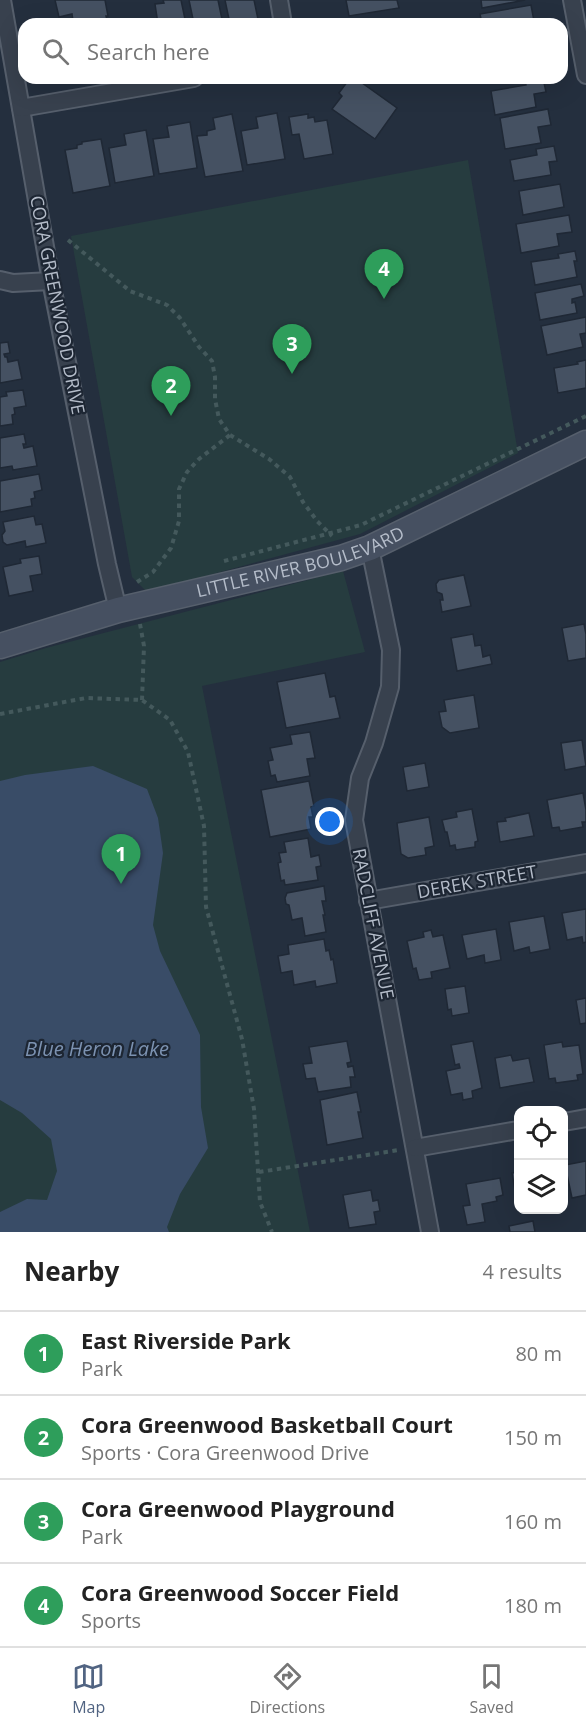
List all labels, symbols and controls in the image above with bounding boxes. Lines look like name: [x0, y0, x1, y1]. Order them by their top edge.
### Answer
search box: [18, 18, 568, 84]
icon: search: [39, 35, 72, 68]
text: Search here: [87, 36, 210, 66]
street label: CORA GREENWOOD DRIVE: [25, 193, 91, 416]
pin: 4: [364, 250, 404, 299]
pin: 3: [272, 324, 312, 374]
pin: 2: [152, 366, 190, 416]
street label: LITTLE RIVER BOULEVARD: [194, 520, 408, 602]
your location: [315, 807, 344, 836]
pin: 1: [102, 834, 140, 884]
street label: RADCLIFF AVENUE: [348, 846, 400, 1001]
street label: DEREK STREET: [415, 859, 538, 903]
water label: Blue Heron Lake: [25, 1035, 169, 1062]
map controls: [514, 1106, 568, 1214]
button: locate: [514, 1106, 568, 1160]
button: layers: [514, 1160, 568, 1214]
text: Nearby: [24, 1253, 119, 1289]
text: 4 results: [482, 1258, 562, 1285]
text: East Riverside Park: [81, 1325, 291, 1355]
text: 1: [38, 1340, 49, 1367]
text: 80 m: [515, 1340, 562, 1367]
text: Park: [81, 1355, 123, 1382]
text: Cora Greenwood Basketball Court: [81, 1409, 453, 1439]
text: 2: [38, 1424, 49, 1451]
text: 150 m: [504, 1424, 562, 1451]
text: Sports · Cora Greenwood Drive: [81, 1439, 369, 1466]
text: Cora Greenwood Playground: [81, 1493, 395, 1523]
text: 3: [38, 1508, 49, 1535]
text: 160 m: [504, 1508, 562, 1535]
text: Park: [81, 1523, 123, 1550]
text: Cora Greenwood Soccer Field: [81, 1577, 399, 1607]
text: 4: [38, 1592, 49, 1619]
text: 180 m: [504, 1592, 562, 1619]
text: Sports: [81, 1607, 141, 1634]
tab: Map: [72, 1660, 105, 1718]
tab: Directions: [250, 1660, 325, 1718]
tab: Saved: [469, 1660, 514, 1718]

